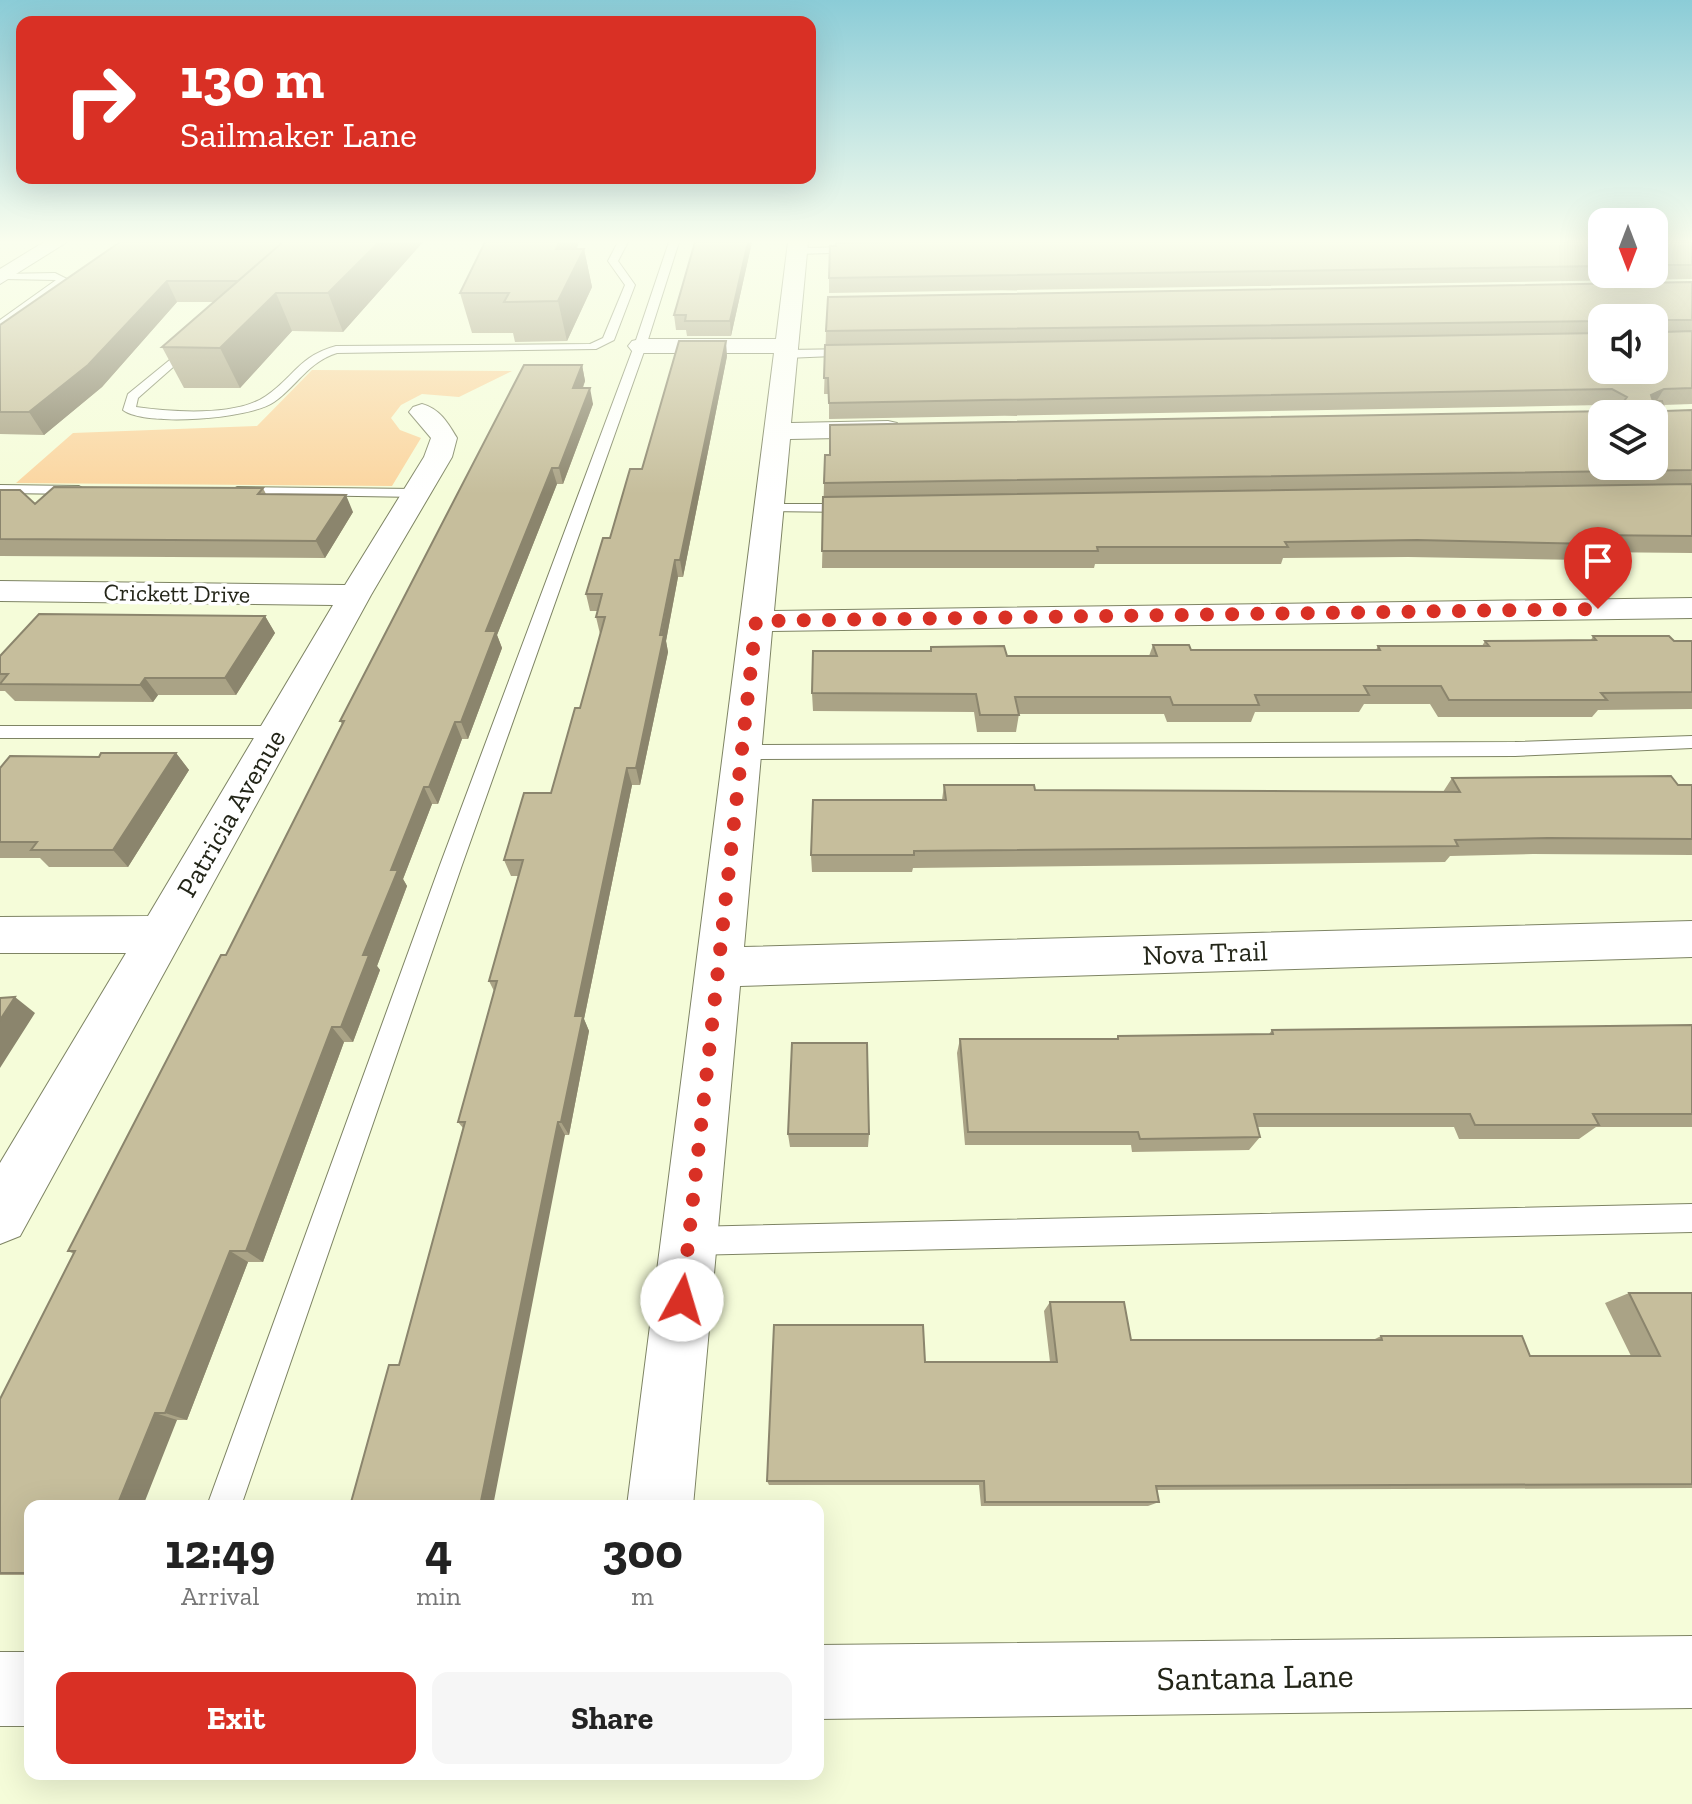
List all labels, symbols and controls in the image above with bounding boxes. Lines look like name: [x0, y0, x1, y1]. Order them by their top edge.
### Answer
text: 130 m: [180, 45, 324, 112]
icon: right: [48, 48, 152, 152]
text: Sailmaker Lane: [180, 113, 417, 156]
north arrow: [1588, 208, 1668, 288]
map controls: [1588, 208, 1668, 480]
button: sound: [1588, 304, 1668, 384]
button: layers: [1588, 400, 1668, 480]
pin: [1564, 527, 1632, 609]
icon: arrive: [1576, 539, 1620, 583]
street label: Crickett Drive: [104, 577, 250, 609]
street label: Patricia Avenue: [170, 723, 292, 903]
street label: Nova Trail: [1142, 934, 1268, 972]
position arrow: [640, 1258, 724, 1342]
text: 12:49: [165, 1523, 275, 1580]
text: 4: [425, 1523, 452, 1580]
text: 300: [602, 1523, 683, 1580]
text: Arrival: [181, 1580, 259, 1612]
text: min: [416, 1580, 461, 1612]
text: m: [631, 1580, 654, 1612]
street label: Santana Lane: [1156, 1655, 1354, 1699]
button: Exit: [56, 1672, 416, 1764]
button: Share: [432, 1672, 792, 1764]

